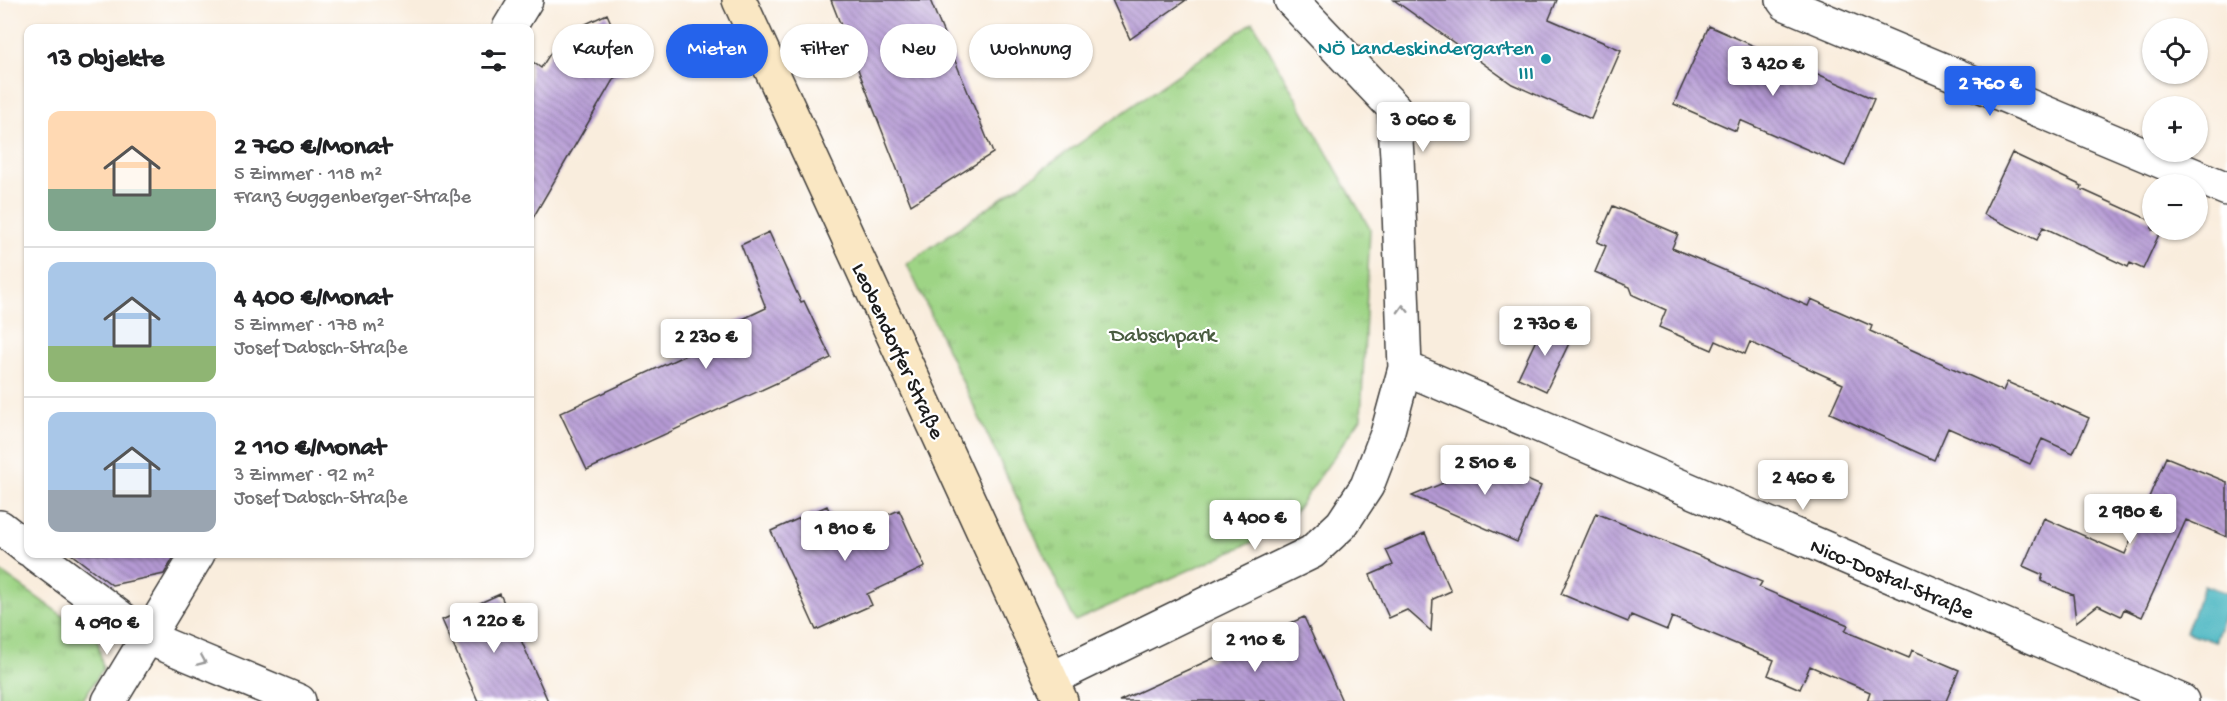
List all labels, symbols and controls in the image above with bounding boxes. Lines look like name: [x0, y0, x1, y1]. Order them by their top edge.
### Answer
map controls: [2142, 18, 2208, 240]
button: locate: [2142, 18, 2208, 84]
chip: Kaufen: [552, 24, 654, 78]
chip: Mieten: [666, 24, 768, 78]
chip: Filter: [780, 24, 868, 78]
chip: Neu: [880, 24, 957, 78]
chip: Wohnung: [969, 24, 1093, 78]
place label: NÖ Landeskindergarten III: [1318, 37, 1535, 88]
icon: filters: [477, 44, 510, 77]
text: 13 Objekte: [48, 45, 164, 76]
pin: 3 420 €: [1718, 46, 1828, 97]
marker: NÖ Landeskindergarten III: [1539, 52, 1553, 66]
text: 3 420 €: [1742, 54, 1804, 77]
pin: 2 760 €: [1935, 66, 2045, 117]
text: 2 760 €: [1958, 74, 2022, 97]
button: +: [2142, 96, 2208, 162]
pin: 3 060 €: [1368, 102, 1478, 153]
text: 3 060 €: [1391, 110, 1455, 133]
text: 2 760 €/Monat: [234, 133, 391, 164]
icon: home: [96, 135, 168, 207]
text: 5 Zimmer · 118 m²: [234, 164, 382, 187]
button: −: [2142, 174, 2208, 240]
text: Franz Guggenberger-Straße: [234, 187, 471, 210]
street label: Leobendorfer Straße: [844, 259, 949, 444]
text: 4 400 €/Monat: [234, 284, 391, 315]
icon: home: [96, 286, 168, 358]
one-way arrow: [1397, 305, 1409, 314]
pin: 2 730 €: [1490, 306, 1600, 357]
text: 2 730 €: [1513, 314, 1577, 337]
text: 5 Zimmer · 178 m²: [234, 315, 384, 338]
pin: 2 230 €: [651, 319, 761, 370]
park label: Dabschpark: [1108, 324, 1218, 350]
text: 2 230 €: [675, 327, 737, 350]
text: Josef Dabsch-Straße: [234, 338, 408, 361]
text: 2 110 €/Monat: [234, 434, 385, 465]
icon: home: [96, 436, 168, 508]
pin: 2 510 €: [1430, 445, 1540, 496]
text: 2 510 €: [1454, 453, 1516, 476]
pin: 2 460 €: [1748, 460, 1858, 511]
text: 3 Zimmer · 92 m²: [234, 465, 375, 488]
text: 2 460 €: [1772, 468, 1834, 491]
text: Josef Dabsch-Straße: [234, 488, 408, 511]
pin: 2 980 €: [2075, 494, 2185, 545]
pin: 4 400 €: [1200, 500, 1310, 551]
text: 2 980 €: [2098, 502, 2162, 525]
text: 4 400 €: [1223, 508, 1287, 531]
pin: 1 810 €: [790, 511, 900, 562]
text: 1 810 €: [815, 519, 875, 542]
street label: Nico-Dostal-Straße: [1806, 534, 1978, 627]
pin: 1 220 €: [439, 603, 549, 654]
pin: 4 090 €: [52, 605, 162, 656]
text: 1 220 €: [464, 611, 524, 634]
text: 4 090 €: [75, 613, 139, 636]
pin: 2 110 €: [1200, 622, 1310, 673]
text: 2 110 €: [1226, 630, 1284, 653]
one-way arrow: [195, 654, 206, 666]

